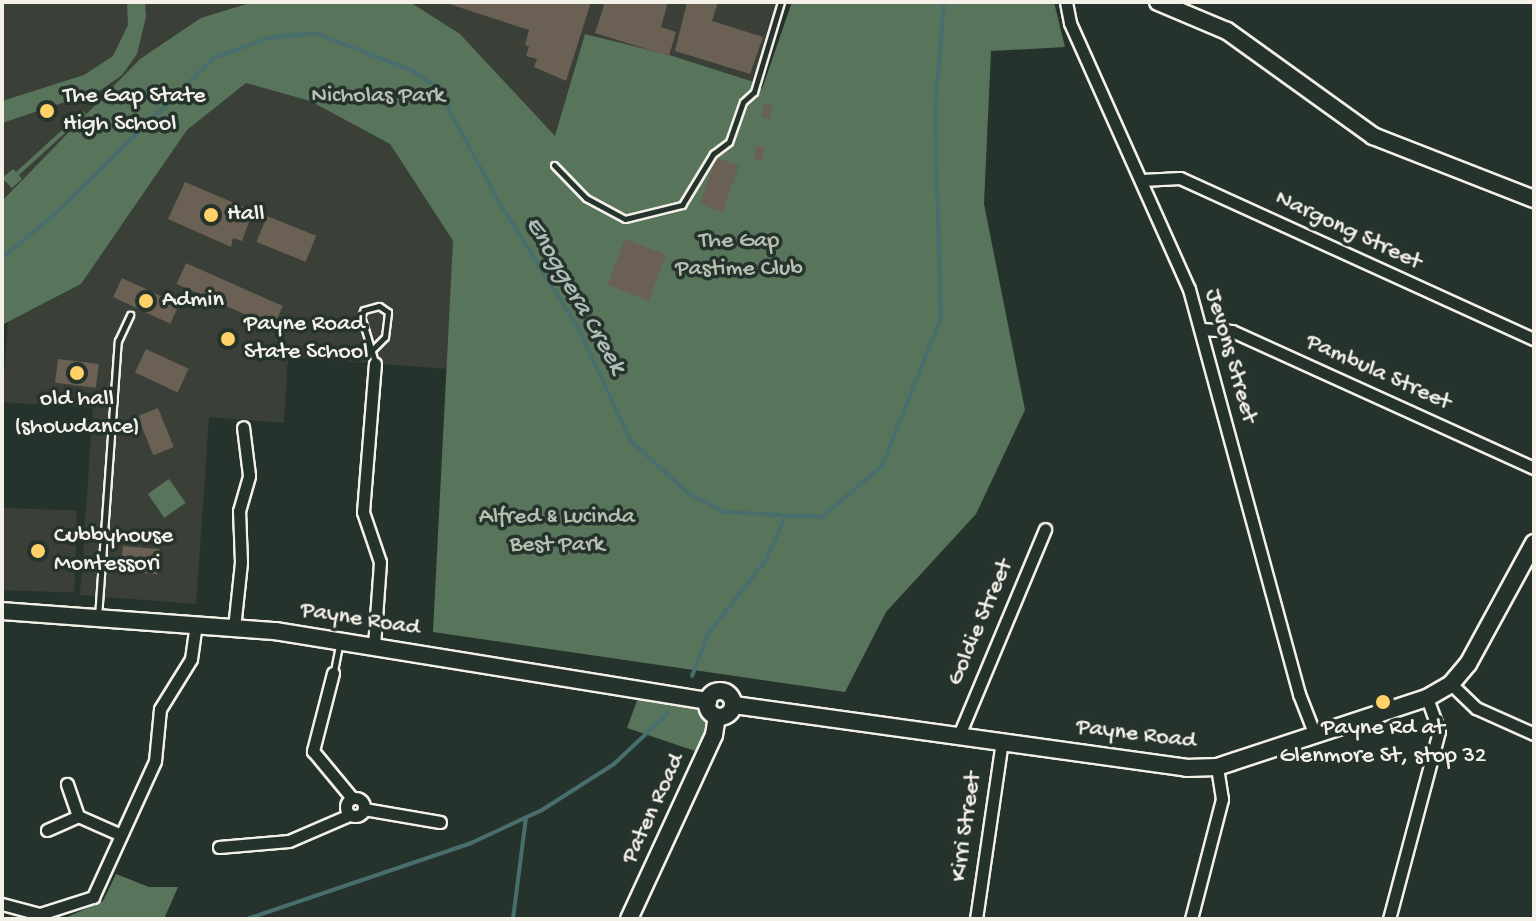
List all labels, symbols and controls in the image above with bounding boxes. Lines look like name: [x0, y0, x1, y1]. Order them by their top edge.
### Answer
place label: The Gap State High School: [63, 83, 206, 139]
park label: Nicholas Park: [311, 83, 445, 111]
marker: The Gap State High School: [38, 102, 56, 120]
street label: Nargong Street: [1270, 184, 1426, 278]
place label: Hall: [227, 201, 265, 229]
marker: Hall: [202, 206, 220, 224]
water label: Enoggera Creek: [516, 212, 632, 380]
park label: The Gap Pastime Club: [675, 228, 803, 284]
street label: Jevons Street: [1197, 286, 1263, 426]
place label: Admin: [162, 287, 224, 315]
marker: Admin: [137, 292, 155, 310]
place label: Payne Road State School: [244, 311, 368, 367]
street label: Pambula Street: [1301, 328, 1455, 418]
marker: Payne Road State School: [219, 330, 237, 348]
marker: old hall (showdance): [68, 364, 86, 382]
place label: old hall (showdance): [14, 386, 140, 442]
park label: Alfred & Lucinda Best Park: [479, 504, 635, 560]
place label: Cubbyhouse Montessori: [54, 523, 173, 579]
marker: Cubbyhouse Montessori: [29, 542, 47, 560]
street label: Goldie Street: [942, 556, 1020, 690]
street label: Payne Road: [298, 596, 422, 644]
marker: Payne Rd at Glenmore St, stop 32: [1374, 693, 1392, 711]
street label: Payne Road: [1075, 713, 1197, 757]
place label: Payne Rd at Glenmore St, stop 32: [1279, 715, 1487, 771]
street label: Paten Road: [616, 749, 692, 869]
street label: Kirri Street: [945, 770, 989, 884]

